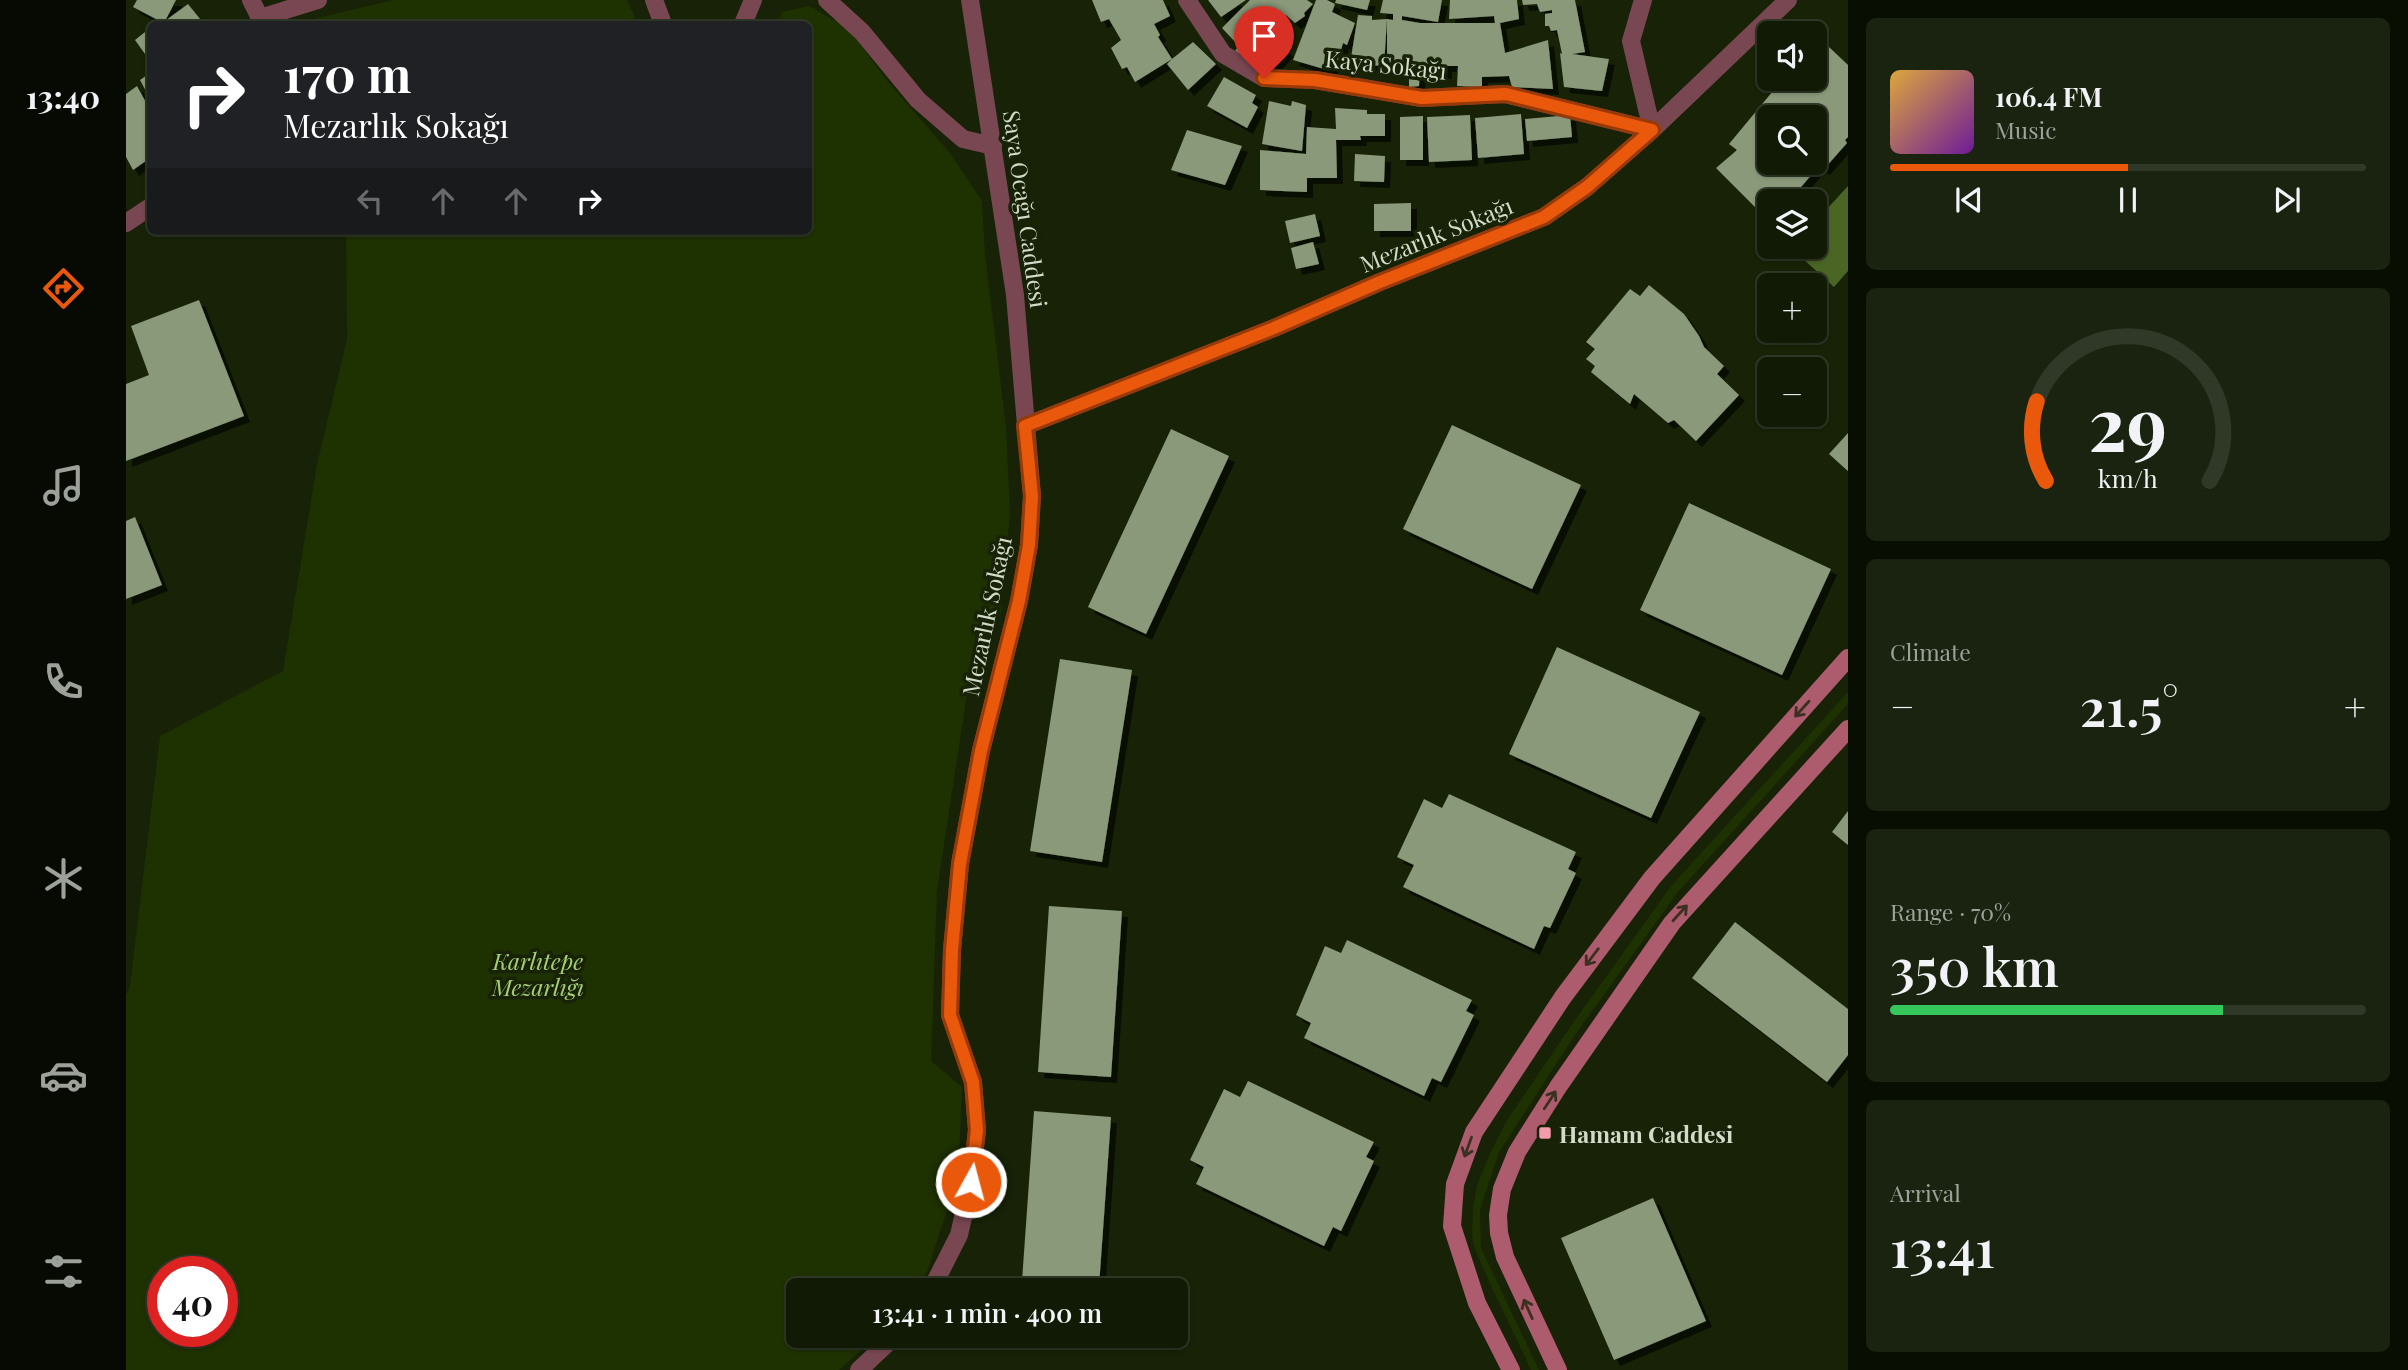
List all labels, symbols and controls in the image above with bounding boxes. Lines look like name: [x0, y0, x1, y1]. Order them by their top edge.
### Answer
pin: [1234, 6, 1294, 78]
icon: arrive: [1245, 17, 1283, 55]
map controls: [1757, 21, 1827, 427]
button: sound: [1757, 21, 1827, 91]
text: 170 m: [283, 40, 411, 105]
street label: Kaya Sokağı: [1324, 42, 1449, 86]
icon: right: [168, 49, 259, 140]
text: 13:40: [26, 74, 100, 117]
text: 106.4 FM: [1995, 79, 2102, 114]
text: Mezarlık Sokağı: [283, 103, 509, 146]
button: search: [1757, 105, 1827, 175]
street label: Saya Ocağı Caddesi: [997, 108, 1055, 310]
text: Music: [1995, 114, 2056, 145]
icon: previous: [1950, 181, 1988, 219]
icon: pause: [2109, 181, 2147, 219]
icon: next: [2268, 181, 2306, 219]
icon: left: [351, 182, 389, 220]
icon: ahead: [424, 182, 462, 220]
icon: ahead: [497, 182, 535, 220]
icon: right: [570, 182, 608, 220]
street label: Mezarlık Sokağı: [1355, 189, 1517, 279]
button: layers: [1757, 189, 1827, 259]
icon: directions: [39, 264, 88, 313]
button: +: [1757, 273, 1827, 343]
button: −: [1757, 357, 1827, 427]
text: 29: [2089, 372, 2167, 469]
text: km/h: [2098, 460, 2158, 493]
icon: music: [39, 461, 88, 510]
street label: Mezarlık Sokağı: [954, 533, 1018, 699]
text: Climate: [1890, 636, 1971, 667]
icon: phone: [39, 657, 88, 706]
text: 21.5°: [2080, 671, 2179, 740]
text: −: [1890, 680, 1915, 731]
text: +: [2344, 680, 2366, 731]
one-way arrow: [1794, 700, 1811, 717]
icon: climate: [39, 854, 88, 903]
text: Range · 70%: [1890, 896, 2011, 927]
one-way arrow: [1672, 905, 1688, 923]
text: 350 km: [1890, 931, 2059, 1000]
park label: Karlıtepe Mezarlığı: [491, 945, 584, 1002]
one-way arrow: [1585, 948, 1600, 966]
icon: car: [39, 1051, 88, 1100]
one-way arrow: [1543, 1091, 1558, 1110]
place label: Hamam Caddesi: [1559, 1118, 1733, 1149]
marker: Hamam Caddesi: [1537, 1125, 1553, 1141]
one-way arrow: [1461, 1136, 1473, 1158]
position arrow: [934, 1145, 1008, 1219]
text: Arrival: [1890, 1177, 1961, 1208]
text: 13:41: [1890, 1212, 1995, 1281]
icon: filters: [39, 1247, 88, 1296]
speed limit sign: 40: [147, 1256, 238, 1347]
text: 13:41 · 1 min · 400 m: [872, 1295, 1102, 1330]
one-way arrow: [1521, 1298, 1534, 1320]

